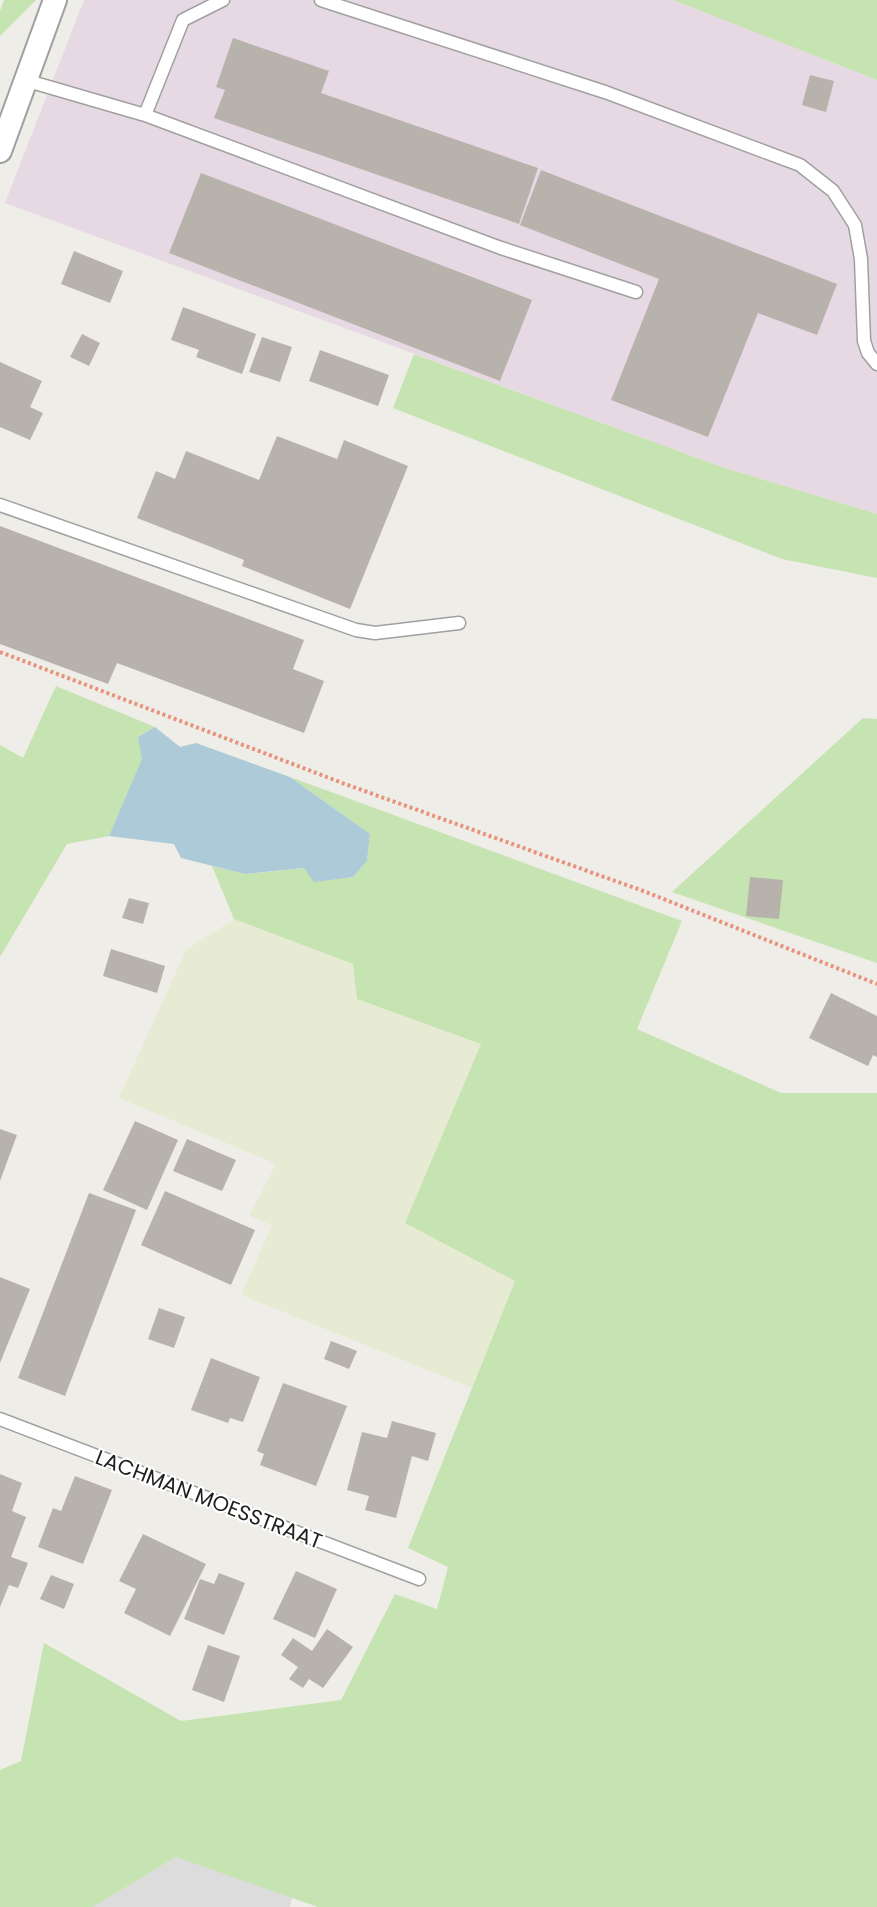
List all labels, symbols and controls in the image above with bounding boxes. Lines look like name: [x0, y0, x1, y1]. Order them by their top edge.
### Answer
street label: LACHMAN MOESSTRAAT: [92, 1442, 326, 1556]

